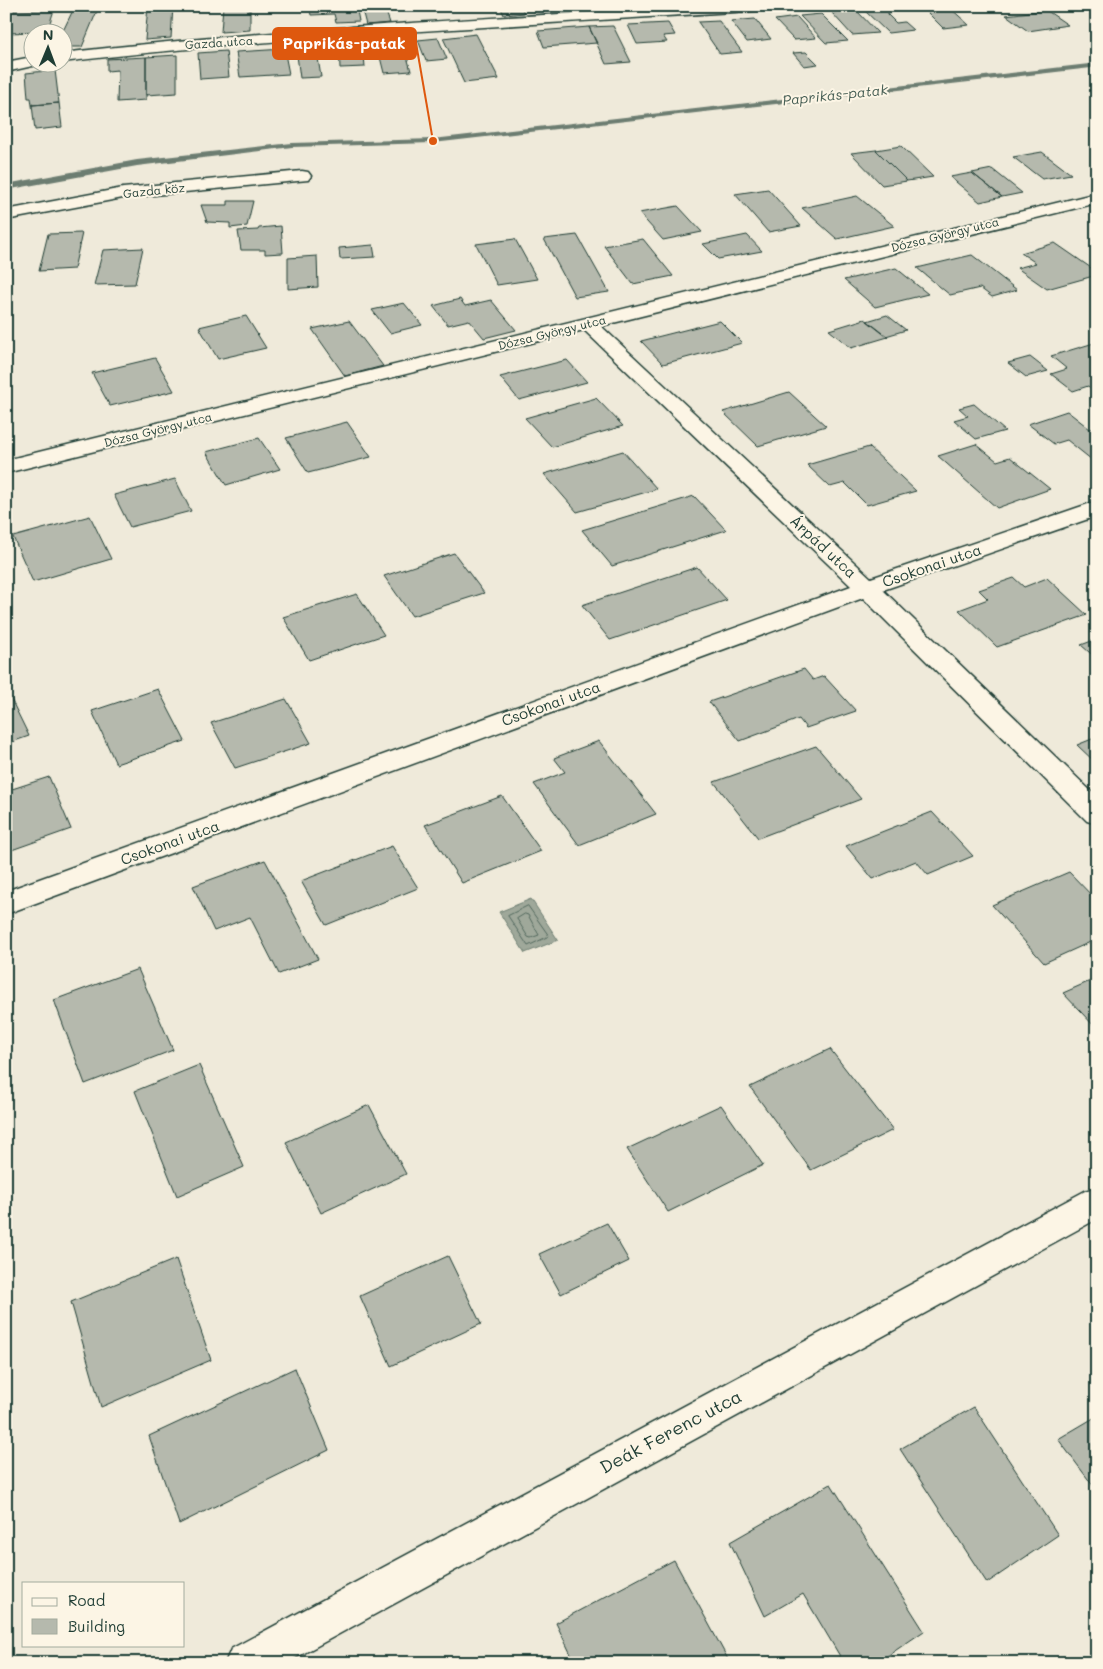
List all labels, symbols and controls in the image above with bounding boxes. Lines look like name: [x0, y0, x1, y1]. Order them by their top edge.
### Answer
north arrow: [22, 22, 72, 72]
text: N: [43, 25, 54, 44]
callout: Paprikás-patak: [273, 28, 416, 59]
street label: Gazda utca: [184, 32, 254, 52]
text: Paprikás-patak: [282, 32, 406, 53]
water label: Paprikás-patak: [781, 79, 889, 109]
street label: Gazda köz: [122, 179, 186, 201]
street label: Dózsa György utca: [889, 213, 1001, 255]
street label: Dózsa György utca: [496, 311, 608, 353]
street label: Dózsa György utca: [102, 408, 214, 450]
street label: Árpád utca: [786, 510, 861, 582]
street label: Csokonai utca: [879, 539, 984, 591]
street label: Csokonai utca: [498, 676, 603, 730]
street label: Csokonai utca: [117, 815, 222, 869]
street label: Deák Ferenc utca: [595, 1384, 746, 1479]
legend: [22, 1582, 185, 1646]
text: Road: [68, 1590, 105, 1610]
text: Building: [68, 1616, 125, 1636]

